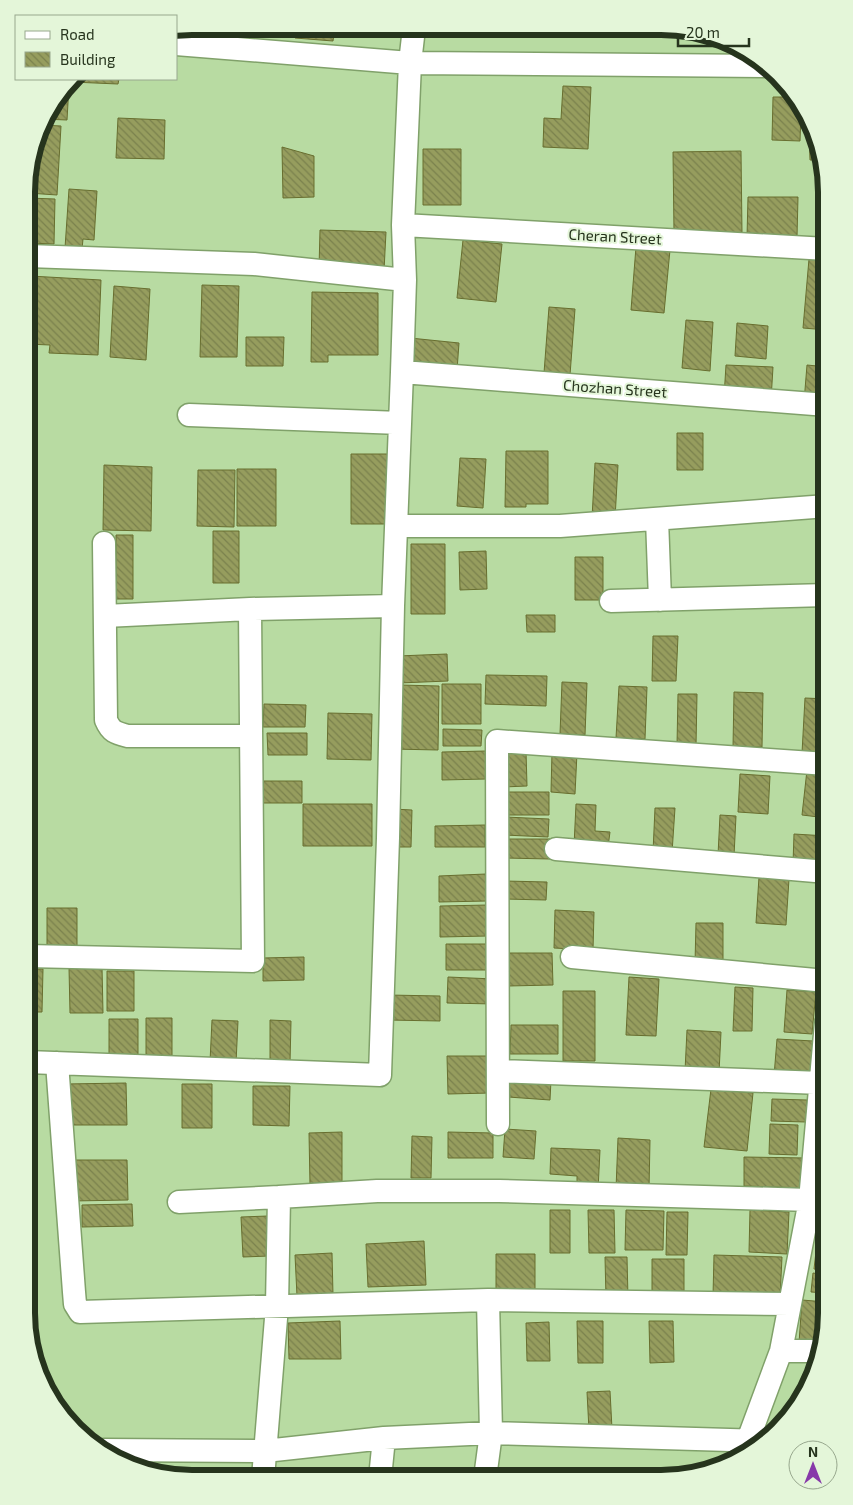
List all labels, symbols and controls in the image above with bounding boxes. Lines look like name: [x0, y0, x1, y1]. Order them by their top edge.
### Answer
legend: [15, 15, 178, 80]
scale bar: [678, 15, 749, 47]
text: 20 m: [686, 23, 720, 41]
text: Road: [60, 25, 95, 43]
text: Building: [60, 50, 116, 68]
street label: Cheran Street: [568, 225, 662, 247]
street label: Chozhan Street: [563, 375, 668, 401]
north arrow: [788, 1440, 838, 1490]
text: N: [808, 1443, 818, 1460]

